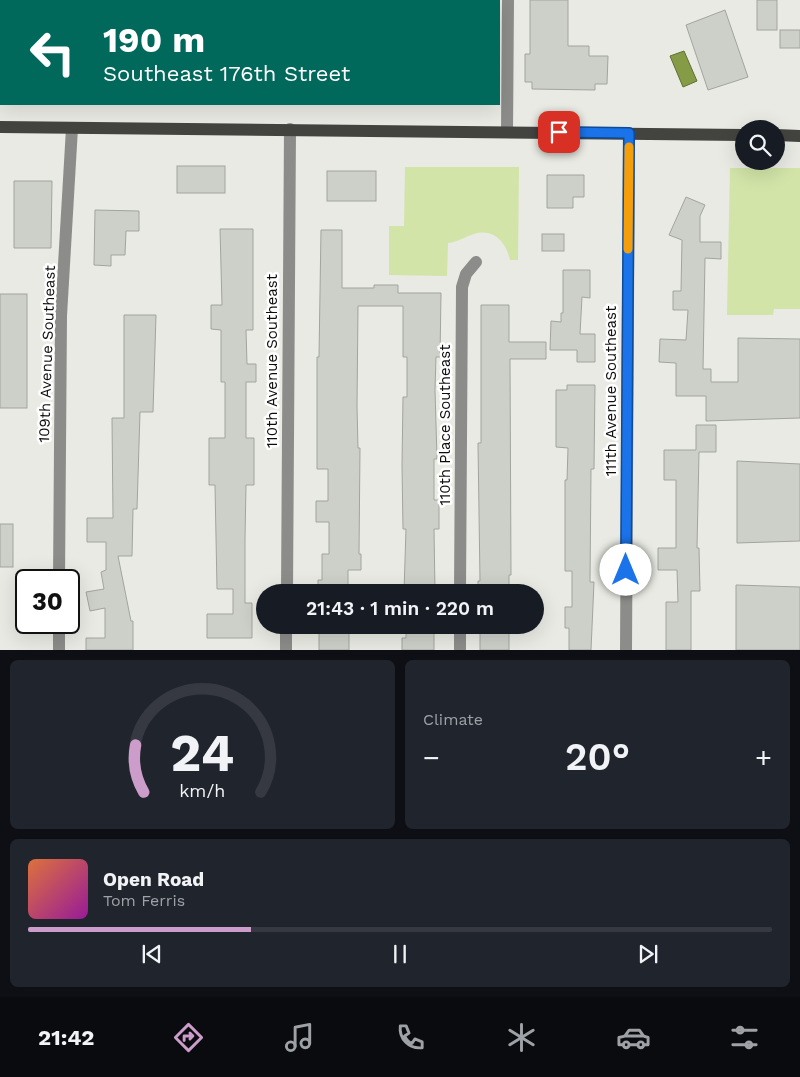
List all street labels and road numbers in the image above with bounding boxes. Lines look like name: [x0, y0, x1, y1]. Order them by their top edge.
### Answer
street label: 109th Avenue Southeast: [35, 264, 59, 443]
street label: 110th Avenue Southeast: [263, 273, 281, 448]
street label: 111th Avenue Southeast: [602, 305, 620, 476]
street label: 110th Place Southeast: [436, 344, 454, 505]

